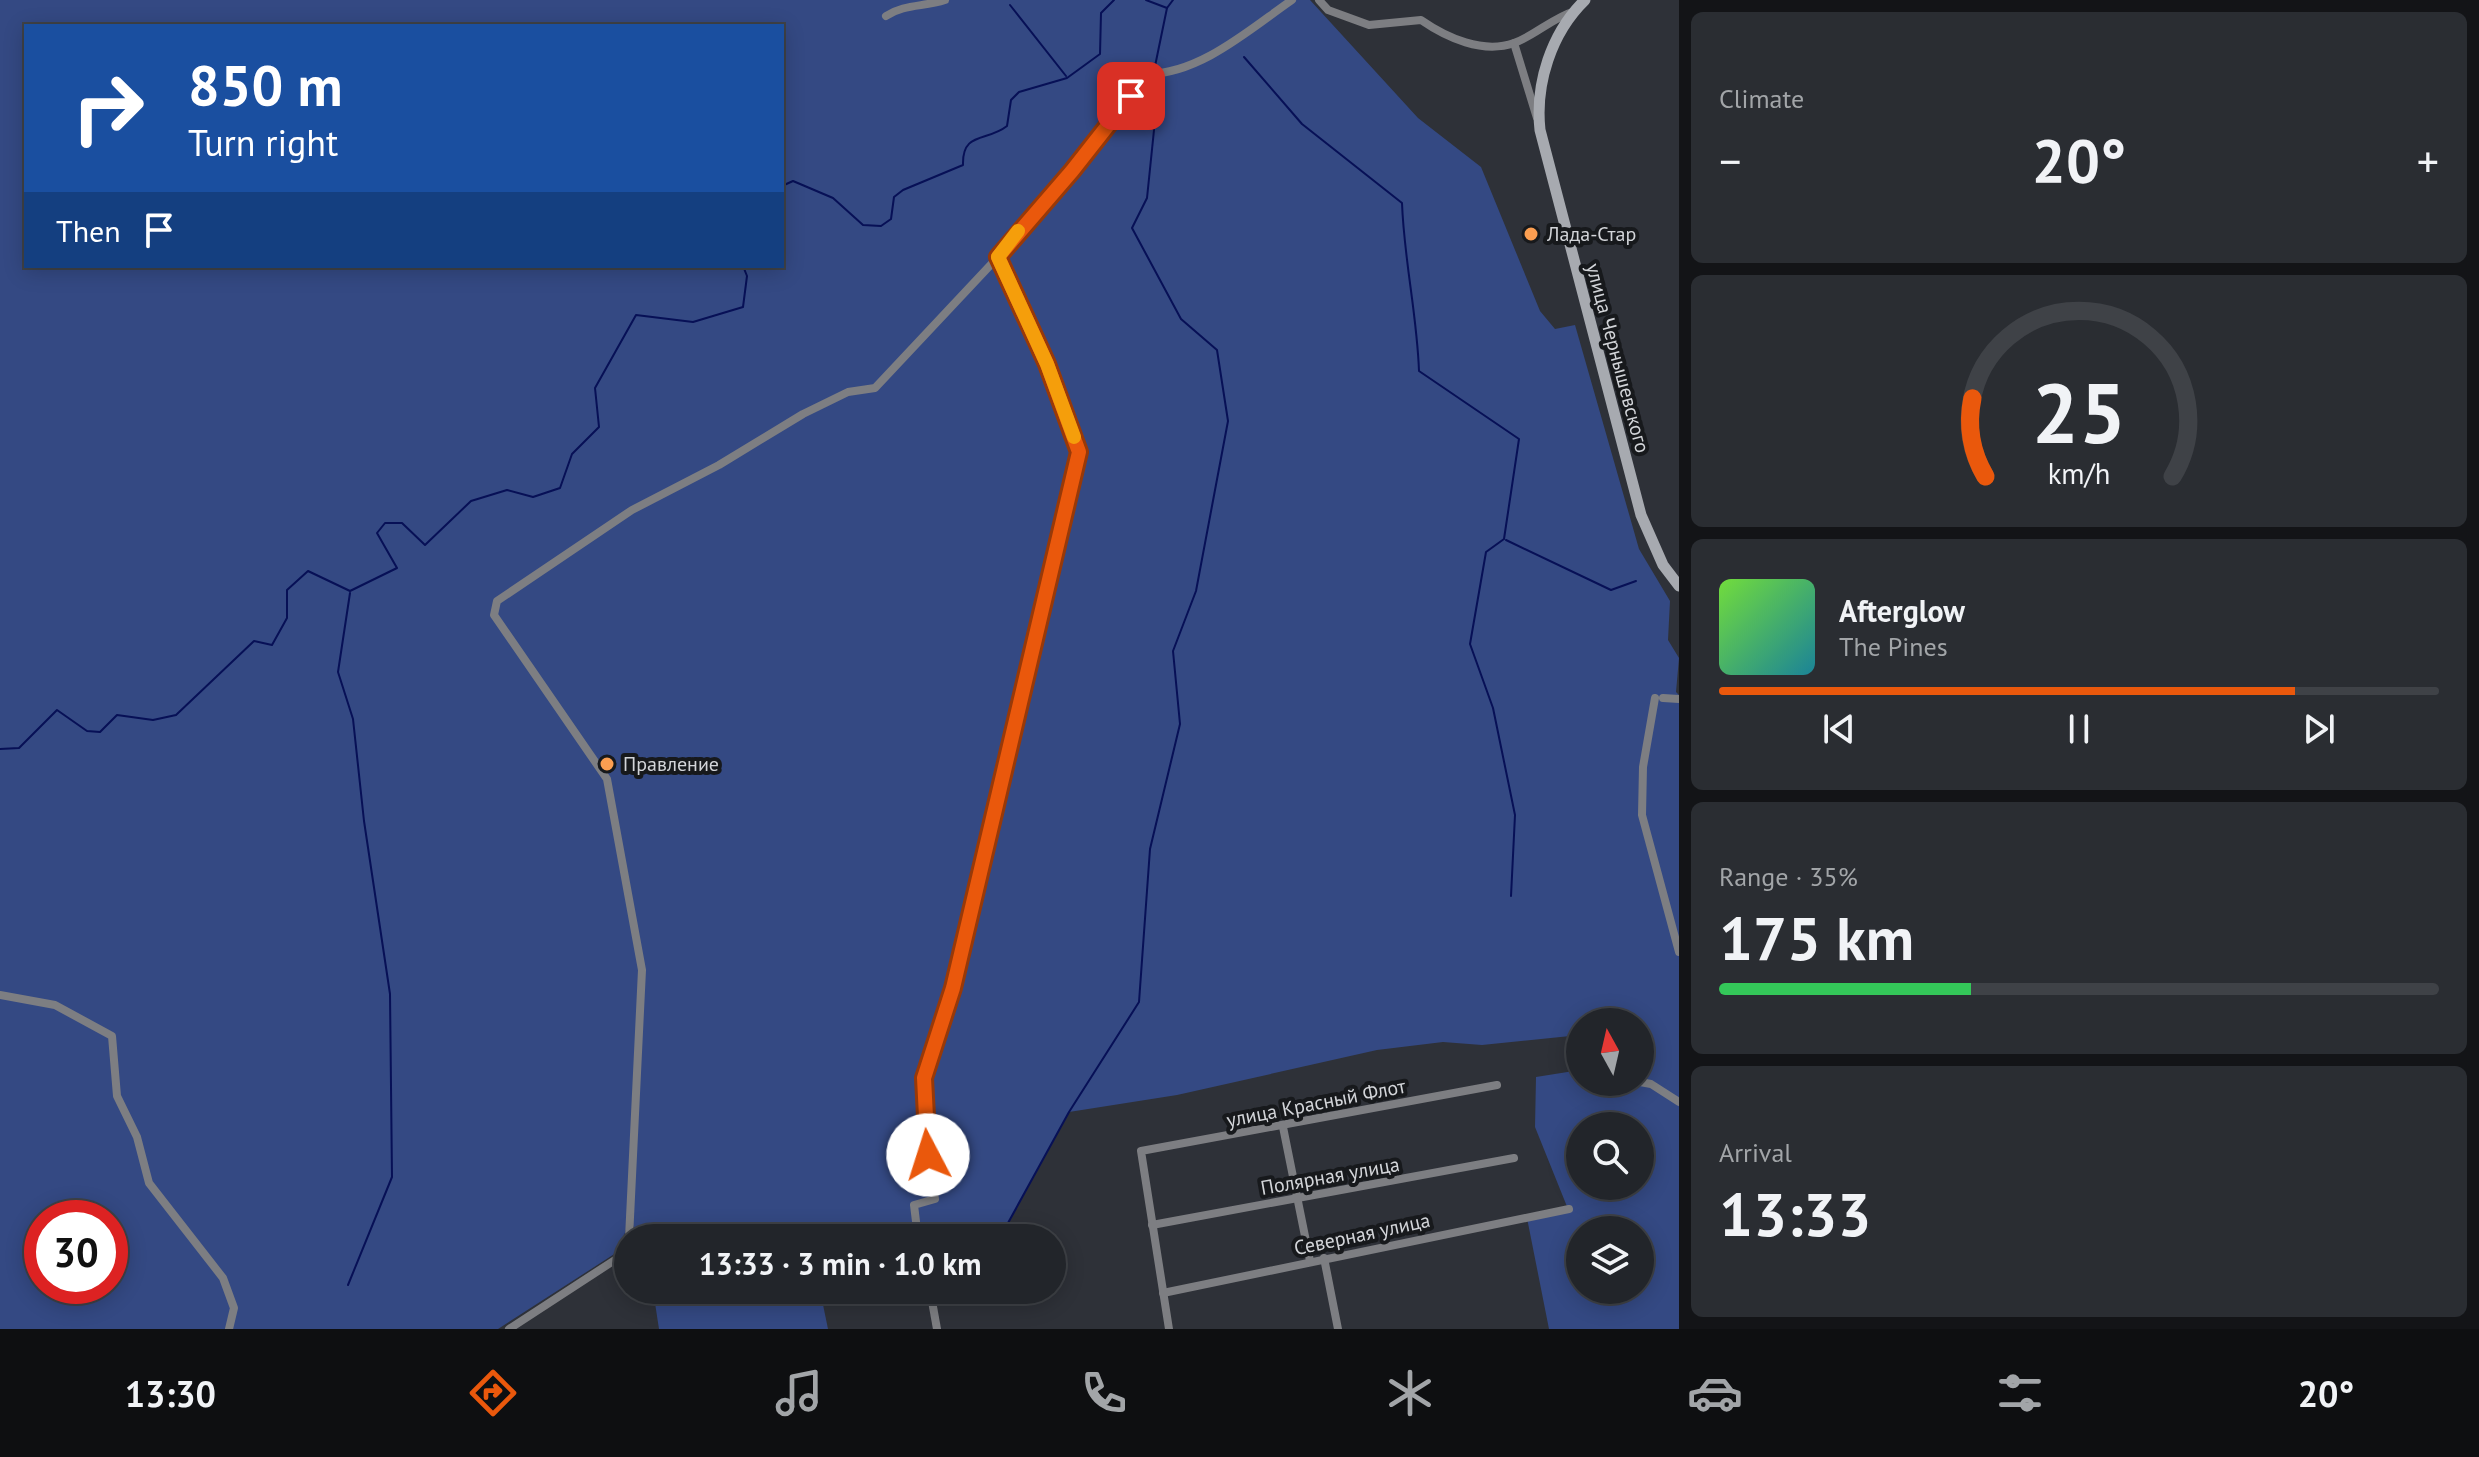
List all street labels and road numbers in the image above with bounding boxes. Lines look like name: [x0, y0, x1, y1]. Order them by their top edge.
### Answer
street label: улица Чернышевского: [1580, 260, 1656, 456]
street label: улица Красный Флот: [1224, 1073, 1408, 1133]
street label: Полярная улица: [1258, 1151, 1402, 1201]
street label: Северная улица: [1292, 1207, 1432, 1261]

